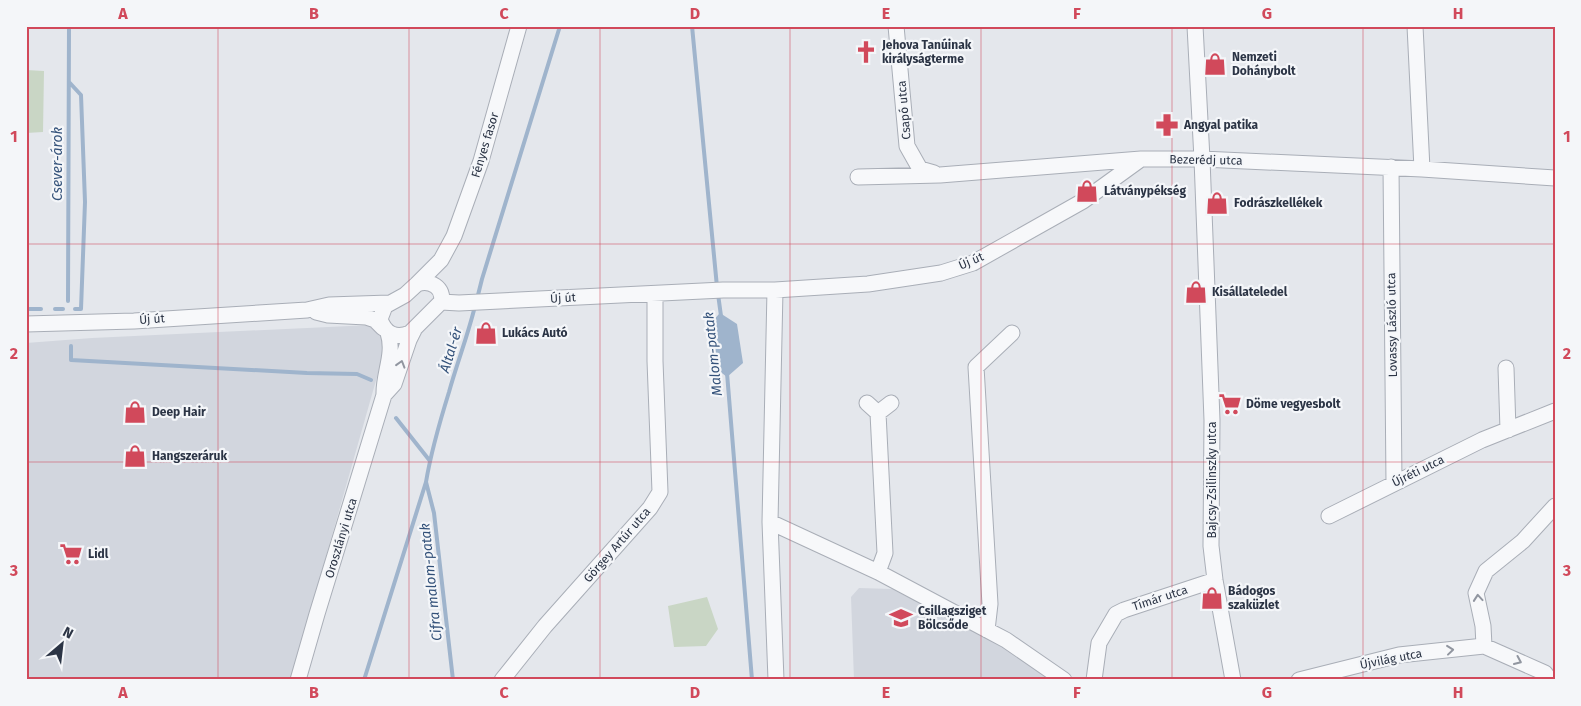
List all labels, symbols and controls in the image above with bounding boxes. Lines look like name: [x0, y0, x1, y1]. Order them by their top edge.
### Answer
text: A: [117, 4, 128, 23]
text: B: [309, 4, 319, 23]
text: C: [499, 4, 509, 23]
text: D: [690, 4, 700, 23]
text: E: [882, 4, 890, 23]
text: F: [1073, 4, 1081, 23]
text: G: [1262, 4, 1272, 23]
text: H: [1453, 4, 1463, 23]
place label: Jehova Tanúinak királyságterme: [881, 38, 972, 66]
church icon: Jehova Tanúinak királyságterme: [853, 39, 879, 65]
place label: Nemzeti Dohánybolt: [1232, 50, 1296, 78]
shop icon: Nemzeti Dohánybolt: [1202, 51, 1228, 77]
street label: Csapó utca: [894, 80, 914, 140]
street label: Fényes fasor: [468, 110, 502, 179]
pharmacy icon: Angyal patika: [1154, 112, 1180, 138]
place label: Angyal patika: [1183, 118, 1259, 132]
text: 1: [10, 127, 18, 146]
water label: Csever-árok: [49, 127, 66, 201]
text: 1: [1563, 127, 1571, 146]
street label: Bezerédj utca: [1169, 152, 1243, 168]
shop icon: Látványpékség: [1074, 178, 1100, 204]
place label: Látványpékség: [1104, 184, 1186, 198]
shop icon: Fodrászkellékek: [1204, 190, 1230, 216]
place label: Fodrászkellékek: [1234, 196, 1323, 210]
street label: Új út: [956, 248, 986, 272]
street label: Lovassy László utca: [1384, 273, 1400, 377]
shop icon: Kisállateledel: [1183, 279, 1209, 305]
place label: Kisállateledel: [1212, 285, 1288, 299]
street label: Új út: [550, 289, 577, 306]
street label: Új út: [139, 310, 166, 327]
water label: Malom-patak: [700, 311, 726, 397]
shop icon: Lukács Autó: [473, 320, 499, 346]
water label: Által-ér: [435, 324, 466, 376]
place label: Lukács Autó: [502, 326, 568, 340]
text: 2: [10, 344, 18, 363]
text: 2: [1563, 344, 1571, 363]
one-way arrow: [395, 360, 405, 369]
supermarket icon: Döme vegyesbolt: [1217, 391, 1243, 417]
place label: Döme vegyesbolt: [1246, 397, 1341, 411]
shop icon: Deep Hair: [122, 399, 148, 425]
place label: Deep Hair: [152, 405, 206, 419]
street label: Bajcsy-Zsilinszky utca: [1205, 422, 1219, 538]
shop icon: Hangszeráruk: [122, 443, 148, 469]
place label: Hangszeráruk: [152, 449, 227, 463]
street label: Újréti utca: [1389, 451, 1446, 490]
street label: Oroszlányi utca: [322, 496, 360, 580]
street label: Görgey Artúr utca: [581, 505, 653, 585]
water label: Cifra malom-patak: [416, 522, 446, 642]
supermarket icon: Lidl: [58, 541, 84, 567]
place label: Lidl: [88, 547, 109, 561]
text: 3: [9, 561, 18, 580]
text: 3: [1562, 561, 1571, 580]
street label: Tímár utca: [1130, 582, 1190, 614]
place label: Bádogos szaküzlet: [1228, 584, 1280, 612]
shop icon: Bádogos szaküzlet: [1199, 585, 1225, 611]
one-way arrow: [1473, 594, 1484, 602]
place label: Csillagsziget Bölcsőde: [918, 604, 987, 632]
school or university icon: Csillagsziget Bölcsőde: [888, 605, 914, 631]
north arrow: [38, 618, 88, 668]
text: N: [60, 623, 76, 643]
street label: Újvilág utca: [1358, 645, 1423, 672]
one-way arrow: [1446, 645, 1454, 656]
one-way arrow: [1513, 655, 1522, 666]
text: A: [117, 683, 128, 702]
text: B: [309, 683, 319, 702]
text: C: [499, 683, 509, 702]
text: D: [690, 683, 700, 702]
text: E: [882, 683, 890, 702]
text: F: [1073, 683, 1081, 702]
text: G: [1262, 683, 1272, 702]
text: H: [1453, 683, 1463, 702]

